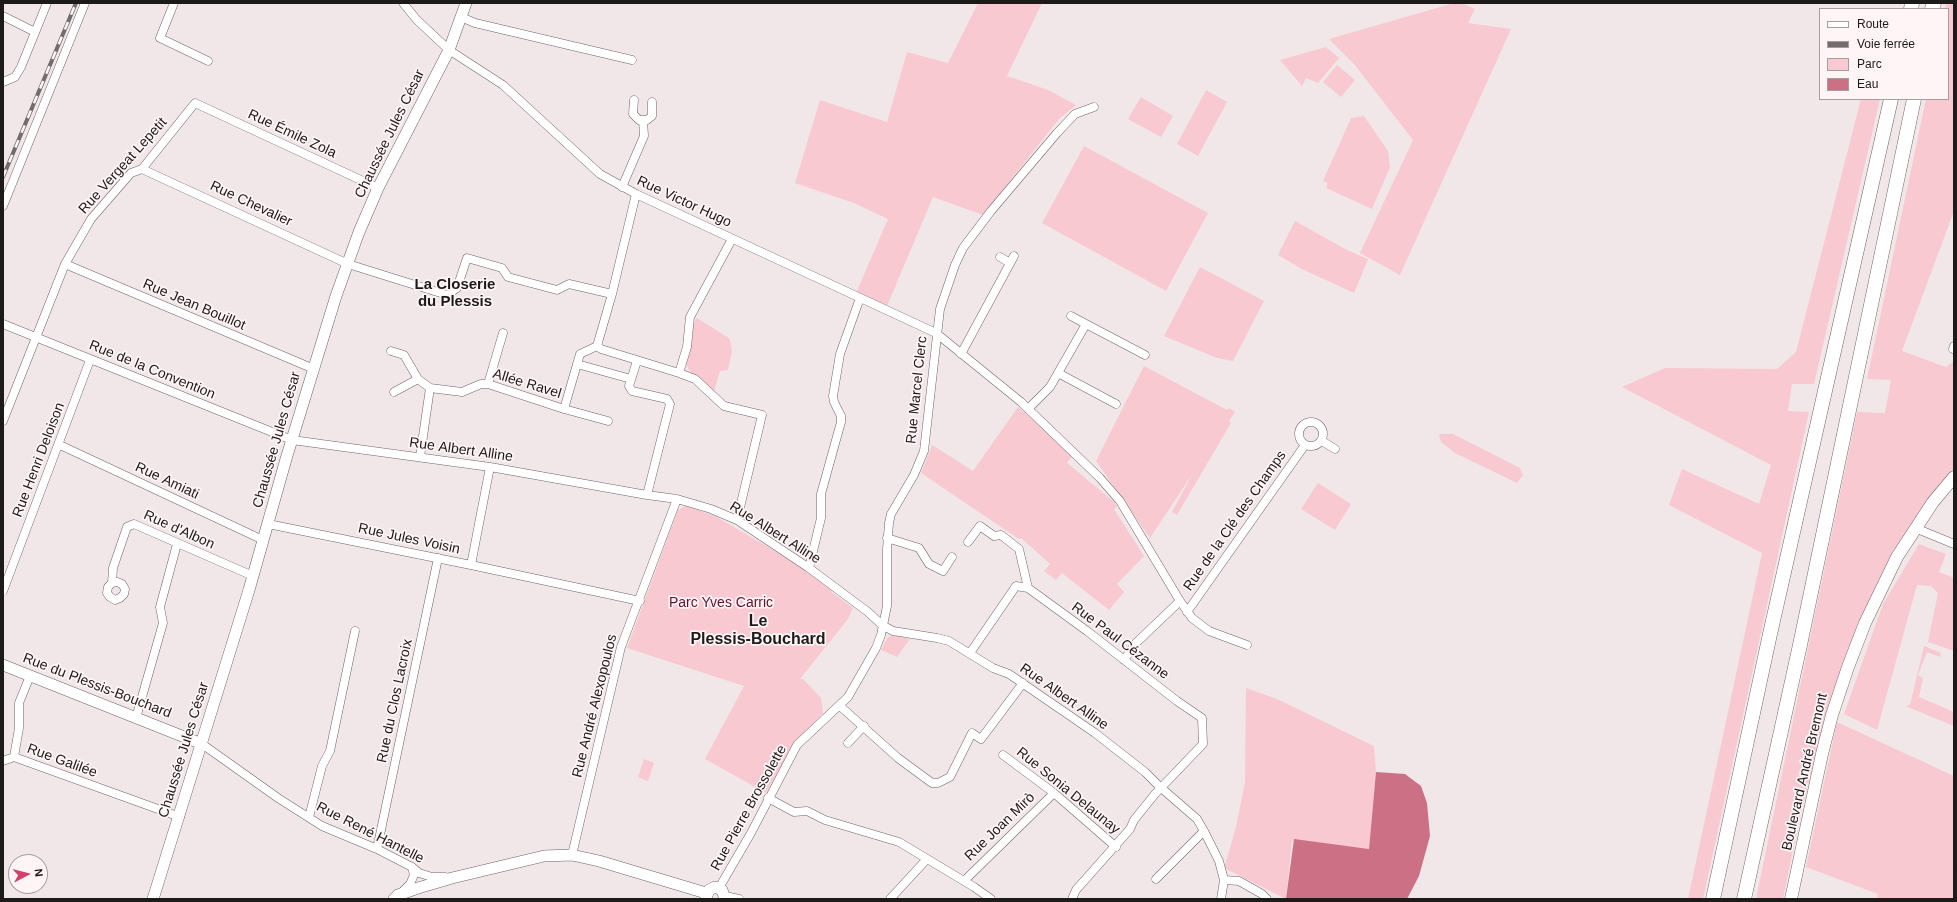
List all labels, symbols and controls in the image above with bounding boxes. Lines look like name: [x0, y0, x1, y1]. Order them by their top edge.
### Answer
legend: [1819, 8, 1949, 100]
text: Route: [1857, 17, 1889, 31]
text: Voie ferrée: [1857, 37, 1915, 51]
text: Parc: [1857, 57, 1882, 71]
street label: Chaussée Jules César: [352, 67, 428, 201]
text: Eau: [1857, 77, 1878, 91]
street label: Rue Émile Zola: [245, 106, 339, 162]
street label: Rue Vergeat Lepetit: [75, 114, 171, 218]
street label: Rue Victor Hugo: [634, 173, 734, 231]
street label: Rue Chevalier: [207, 178, 295, 230]
street label: Rue Jean Bouillot: [140, 276, 248, 334]
district label: La Closerie du Plessis: [415, 276, 495, 311]
street label: Rue Marcel Clerc: [903, 335, 931, 445]
street label: Rue de la Convention: [86, 337, 218, 403]
street label: Allée Ravel: [491, 366, 563, 402]
street label: Chaussée Jules César: [250, 370, 304, 510]
street label: Rue Henri Deloison: [9, 400, 69, 520]
street label: Rue Albert Alline: [408, 434, 514, 466]
street label: Rue de la Clé des Champs: [1180, 448, 1290, 594]
street label: Rue Amiati: [132, 459, 202, 503]
street label: Rue Albert Alline: [726, 498, 824, 568]
street label: Rue d'Albon: [141, 507, 217, 553]
street label: Rue Jules Voisin: [357, 520, 461, 558]
park label: Parc Yves Carric: [669, 595, 773, 611]
street label: Rue Paul Cézanne: [1068, 599, 1172, 683]
district label: Le Plessis-Bouchard: [690, 612, 826, 650]
street label: Rue André Alexopoulos: [569, 633, 621, 779]
street label: Rue du Clos Lacroix: [374, 638, 416, 764]
street label: Rue du Plessis-Bouchard: [20, 650, 174, 722]
street label: Rue Albert Alline: [1016, 660, 1112, 734]
street label: Chaussée Jules César: [155, 680, 213, 820]
street label: Boulevard André Bremont: [1779, 692, 1831, 852]
street label: Rue Galilée: [25, 741, 99, 781]
street label: Rue Pierre Brossolette: [708, 742, 790, 874]
street label: Rue Sonia Delaunay: [1013, 744, 1123, 838]
street label: Rue Joan Mirò: [961, 789, 1039, 865]
street label: Rue René Hantelle: [313, 799, 427, 867]
north arrow: [8, 854, 48, 894]
text: N: [32, 868, 45, 877]

